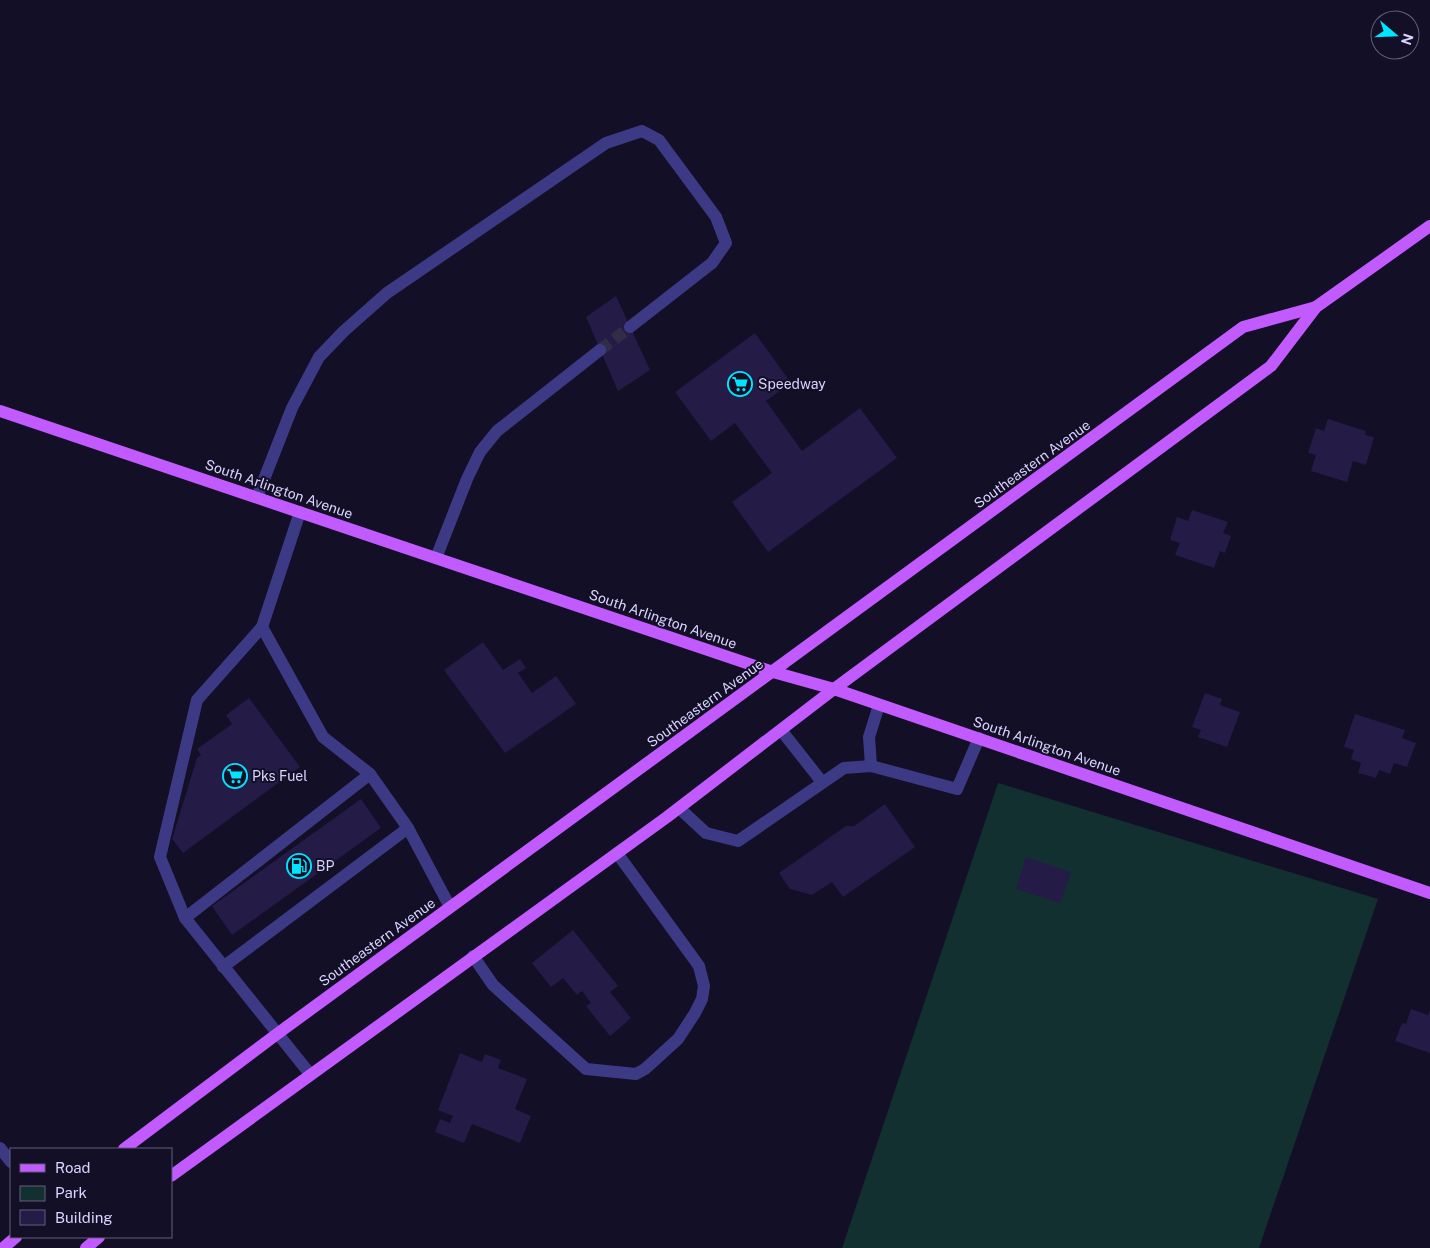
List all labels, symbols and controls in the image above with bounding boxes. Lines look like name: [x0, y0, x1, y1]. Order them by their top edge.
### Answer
north arrow: [1370, 10, 1420, 60]
text: N: [1398, 31, 1417, 47]
supermarket icon: Speedway: [727, 371, 753, 397]
place label: Speedway: [758, 376, 826, 392]
street label: Southeastern Avenue: [971, 416, 1093, 511]
street label: South Arlington Avenue: [203, 456, 355, 522]
street label: South Arlington Avenue: [587, 586, 739, 652]
street label: Southeastern Avenue: [644, 655, 766, 750]
street label: South Arlington Avenue: [971, 713, 1123, 779]
supermarket icon: Pks Fuel: [222, 763, 248, 789]
place label: Pks Fuel: [252, 768, 308, 784]
fuel station icon: BP: [286, 853, 312, 879]
place label: BP: [316, 858, 334, 874]
street label: Southeastern Avenue: [316, 894, 438, 989]
legend: [10, 1148, 172, 1238]
text: Road: [55, 1159, 91, 1176]
text: Park: [55, 1184, 87, 1201]
text: Building: [55, 1209, 113, 1226]

